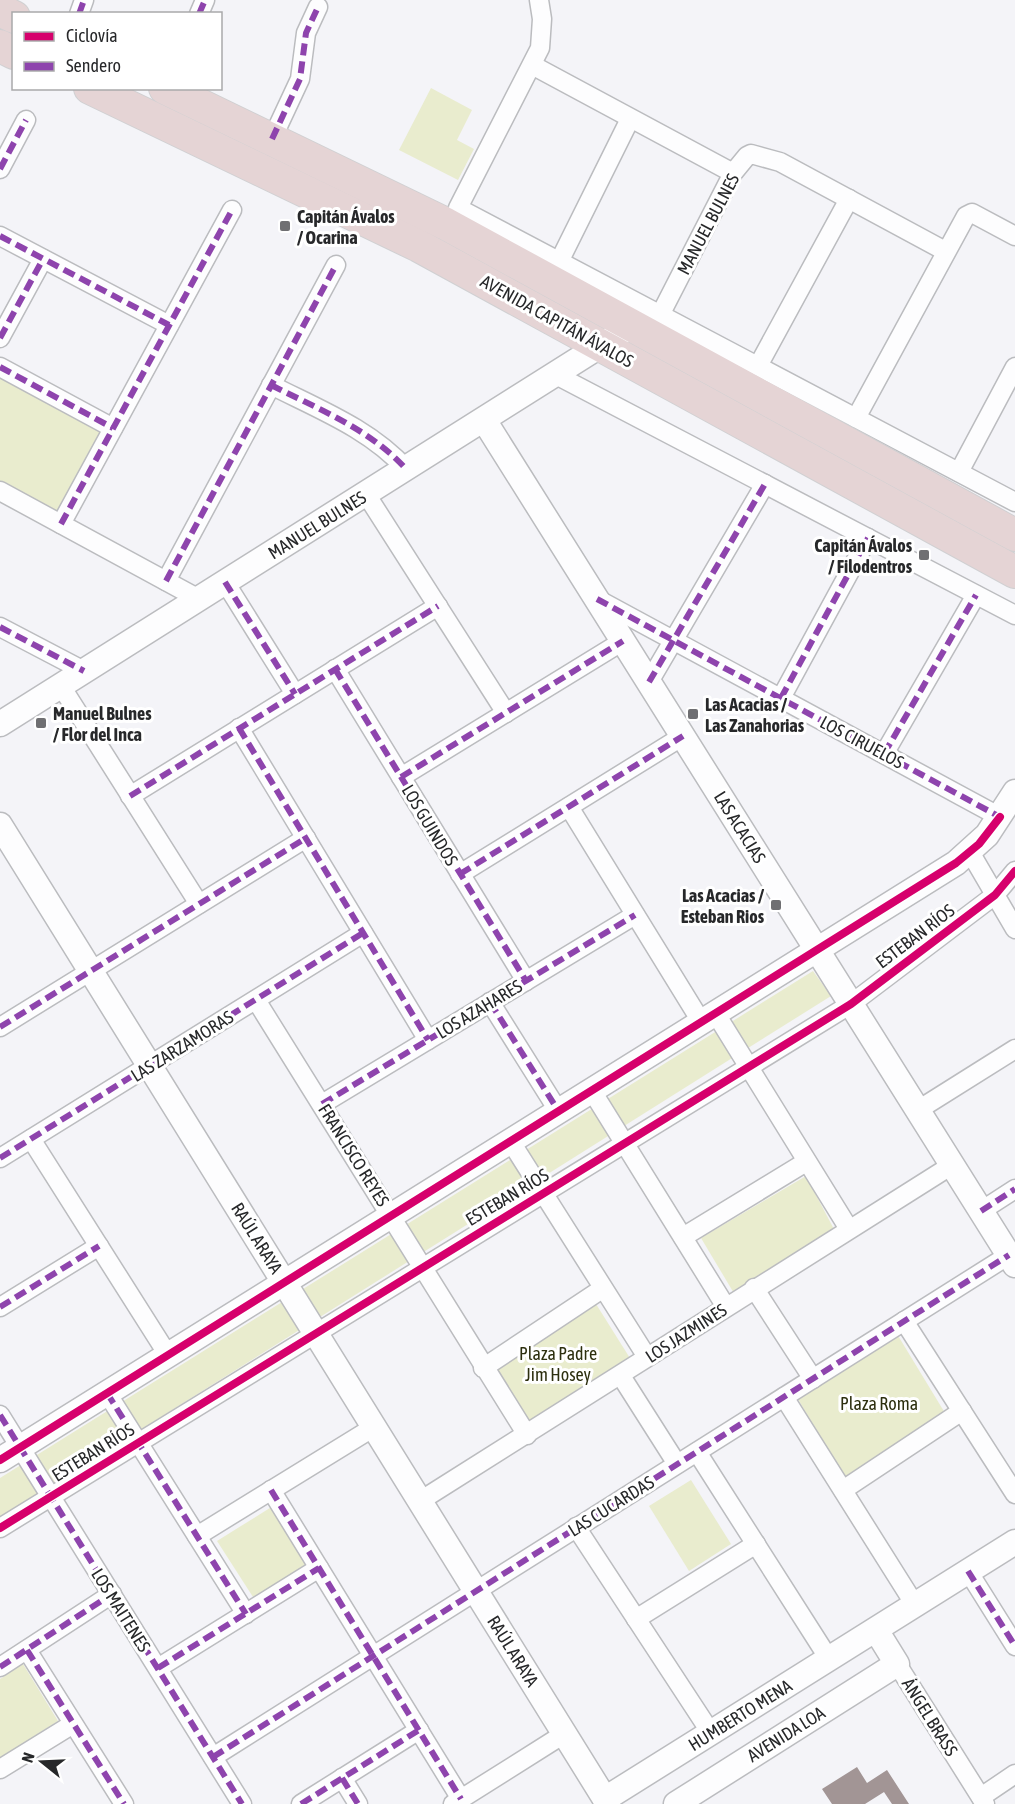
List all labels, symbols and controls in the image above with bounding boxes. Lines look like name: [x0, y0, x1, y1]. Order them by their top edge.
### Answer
legend: [12, 12, 222, 90]
text: Ciclovía: [66, 25, 118, 46]
text: Sendero: [66, 55, 121, 76]
street label: MANUEL BULNES: [673, 170, 744, 278]
place label: Capitán Ávalos / Ocarina: [297, 206, 395, 248]
marker: Capitán Ávalos / Ocarina: [278, 219, 292, 233]
street label: AVENIDA CAPITÁN ÁVALOS: [477, 270, 637, 372]
street label: MANUEL BULNES: [264, 486, 370, 563]
place label: Capitán Ávalos / Filodentros: [814, 535, 913, 577]
marker: Capitán Ávalos / Filodentros: [917, 548, 931, 562]
place label: Las Acacias / Las Zanahorias: [705, 694, 805, 736]
place label: Manuel Bulnes / Flor del Inca: [53, 703, 152, 745]
marker: Las Acacias / Las Zanahorias: [686, 707, 700, 721]
street label: LOS CIRUELOS: [817, 711, 908, 773]
marker: Manuel Bulnes / Flor del Inca: [34, 716, 48, 730]
street label: LOS GUINDOS: [398, 781, 463, 870]
street label: LAS ACACIAS: [710, 787, 770, 867]
place label: Las Acacias / Esteban Rios: [681, 885, 765, 927]
marker: Las Acacias / Esteban Rios: [769, 898, 783, 912]
street label: ESTEBAN RÍOS: [872, 899, 959, 972]
street label: LOS AZAHARES: [432, 975, 526, 1043]
street label: LAS ZARZAMORAS: [127, 1006, 237, 1086]
street label: FRANCISCO REYES: [314, 1100, 394, 1210]
street label: ESTEBAN RÍOS: [462, 1164, 553, 1230]
street label: RAÚL ARAYA: [227, 1199, 287, 1277]
street label: LOS JAZMINES: [642, 1299, 731, 1367]
park label: Plaza Padre Jim Hosey: [519, 1343, 597, 1385]
park label: Plaza Roma: [840, 1393, 918, 1414]
street label: ESTEBAN RÍOS: [48, 1418, 138, 1486]
street label: LAS CUCARDAS: [564, 1471, 658, 1541]
street label: LOS MAITENES: [87, 1565, 155, 1656]
street label: RAÚL ARAYA: [483, 1612, 543, 1690]
street label: ÁNGEL BRASS: [898, 1674, 962, 1760]
street label: HUMBERTO MENA: [684, 1675, 796, 1755]
street label: AVENIDA LOA: [743, 1702, 829, 1766]
north arrow: [12, 1732, 72, 1792]
text: N: [18, 1750, 38, 1765]

